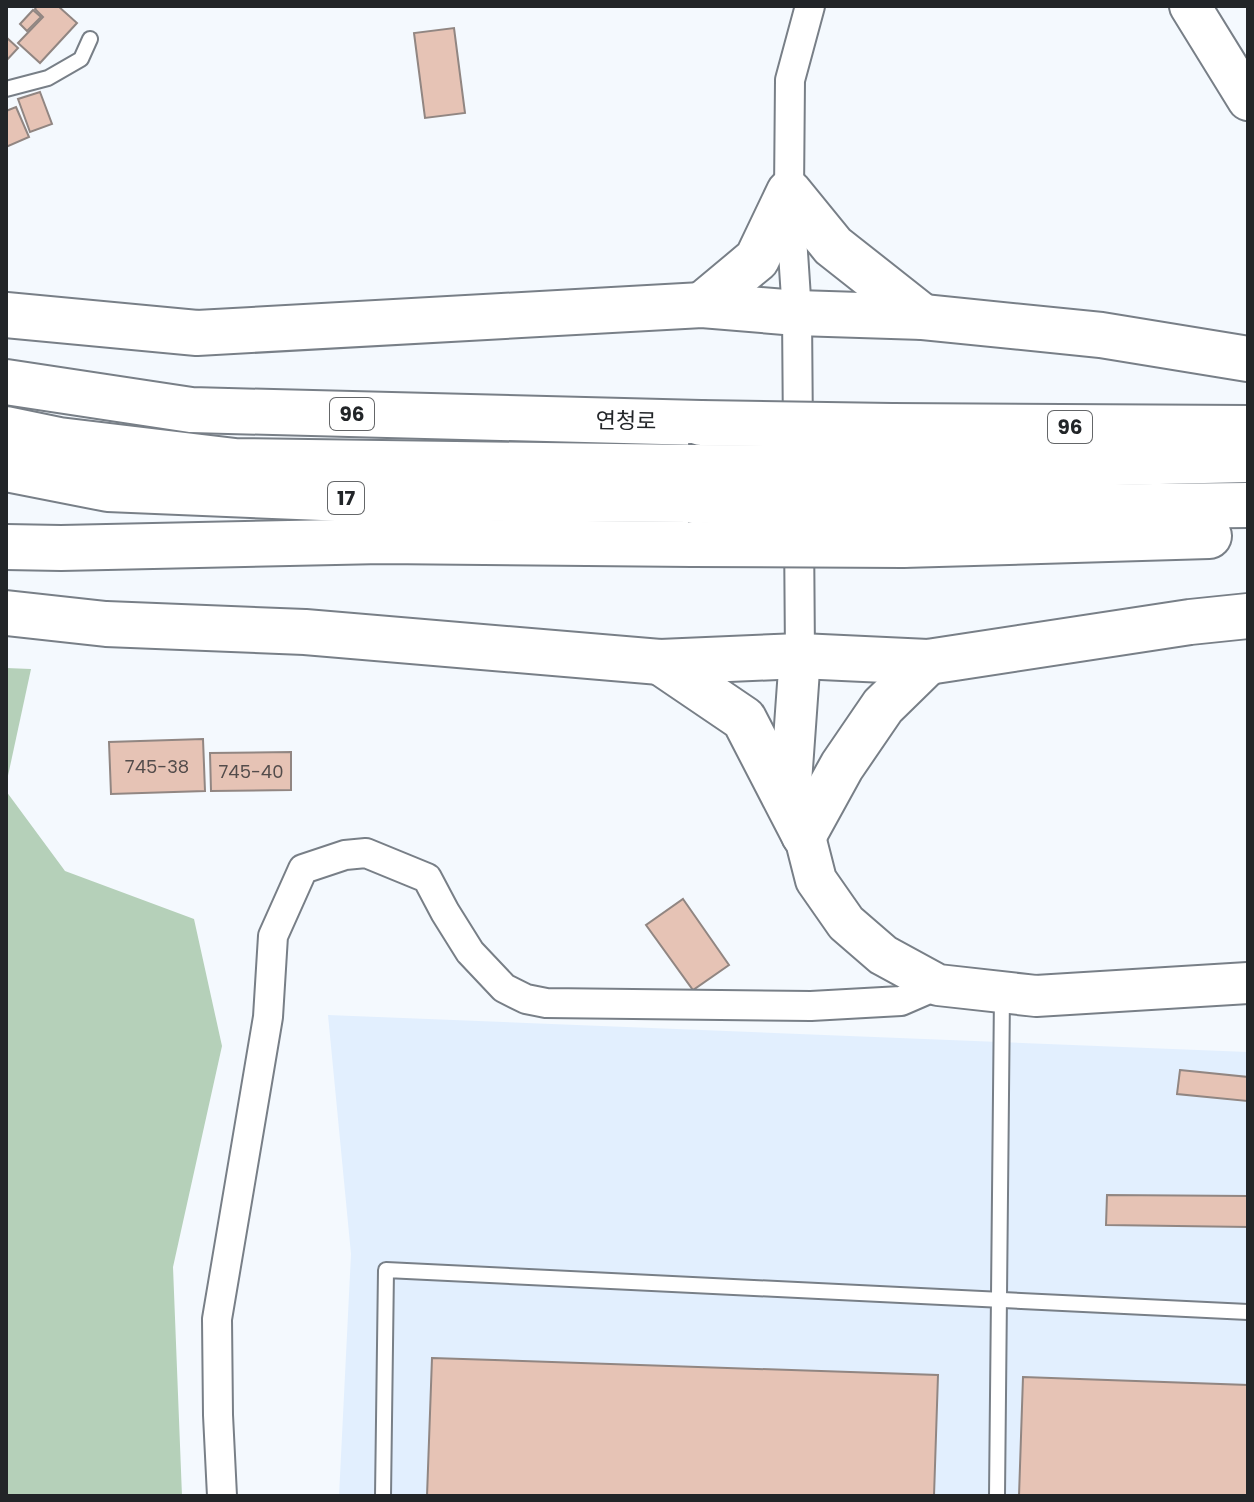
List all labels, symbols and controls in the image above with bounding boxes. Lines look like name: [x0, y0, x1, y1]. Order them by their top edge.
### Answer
road number: 96: [330, 398, 374, 430]
street label: 연청로: [595, 405, 657, 437]
road number: 96: [1048, 411, 1092, 443]
road number: 17: [328, 482, 364, 514]
house number: 745-38: [125, 754, 189, 779]
house number: 745-40: [219, 759, 284, 784]

